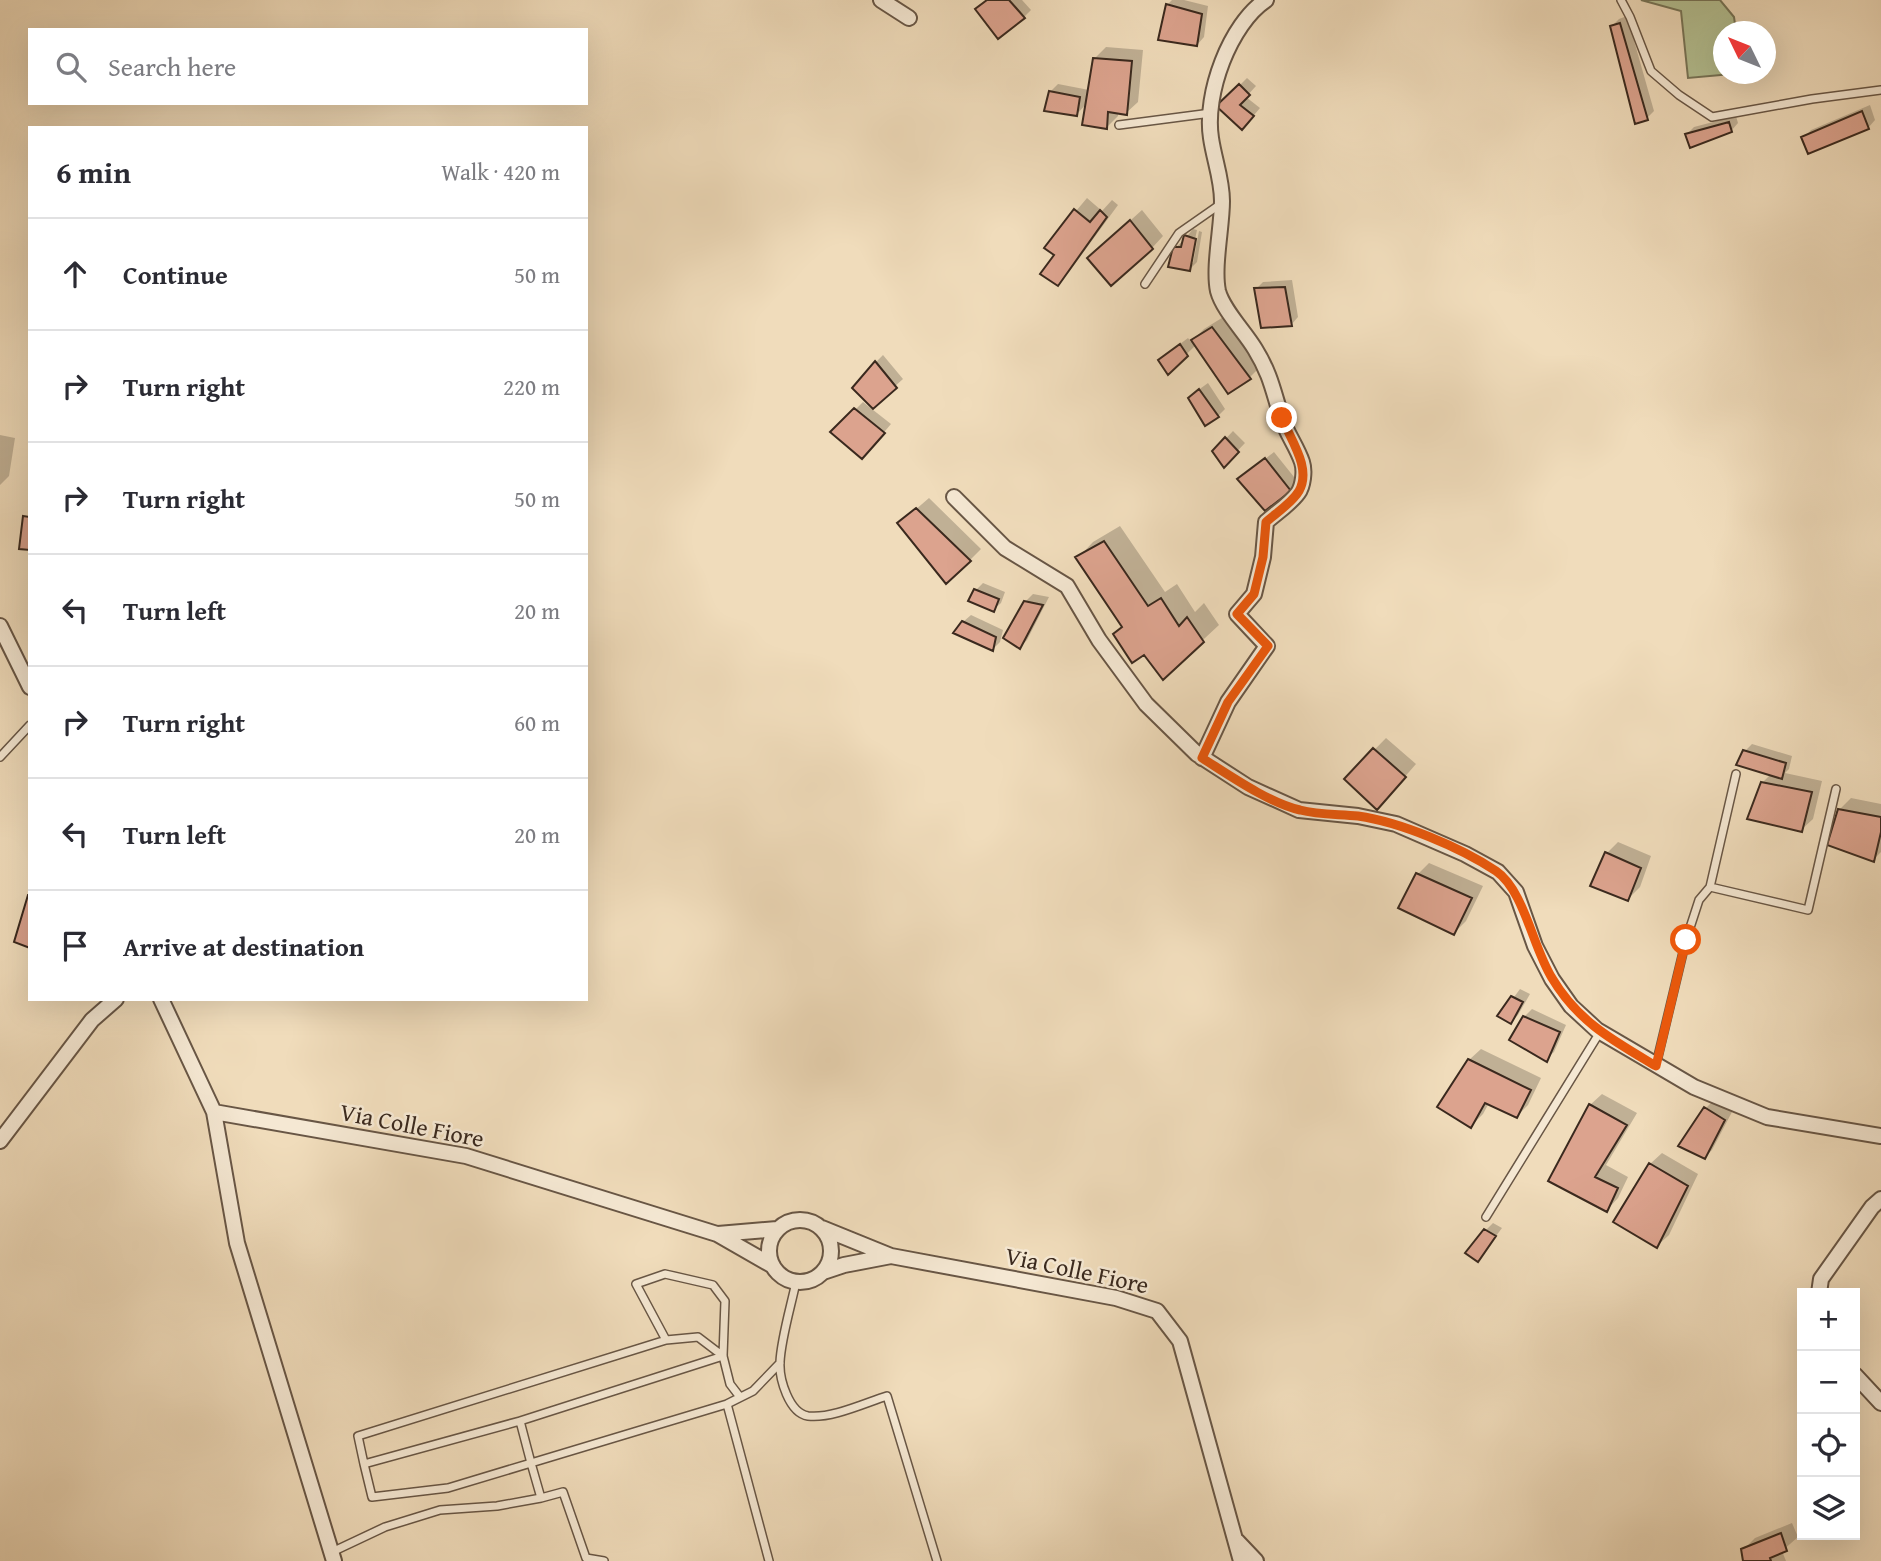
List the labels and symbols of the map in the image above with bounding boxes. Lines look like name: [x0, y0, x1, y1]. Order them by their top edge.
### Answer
north arrow: [1713, 21, 1776, 84]
route end: [1266, 402, 1297, 433]
route start: [1670, 924, 1701, 955]
street label: Via Colle Fiore: [337, 1094, 487, 1156]
street label: Via Colle Fiore: [1002, 1238, 1152, 1302]

